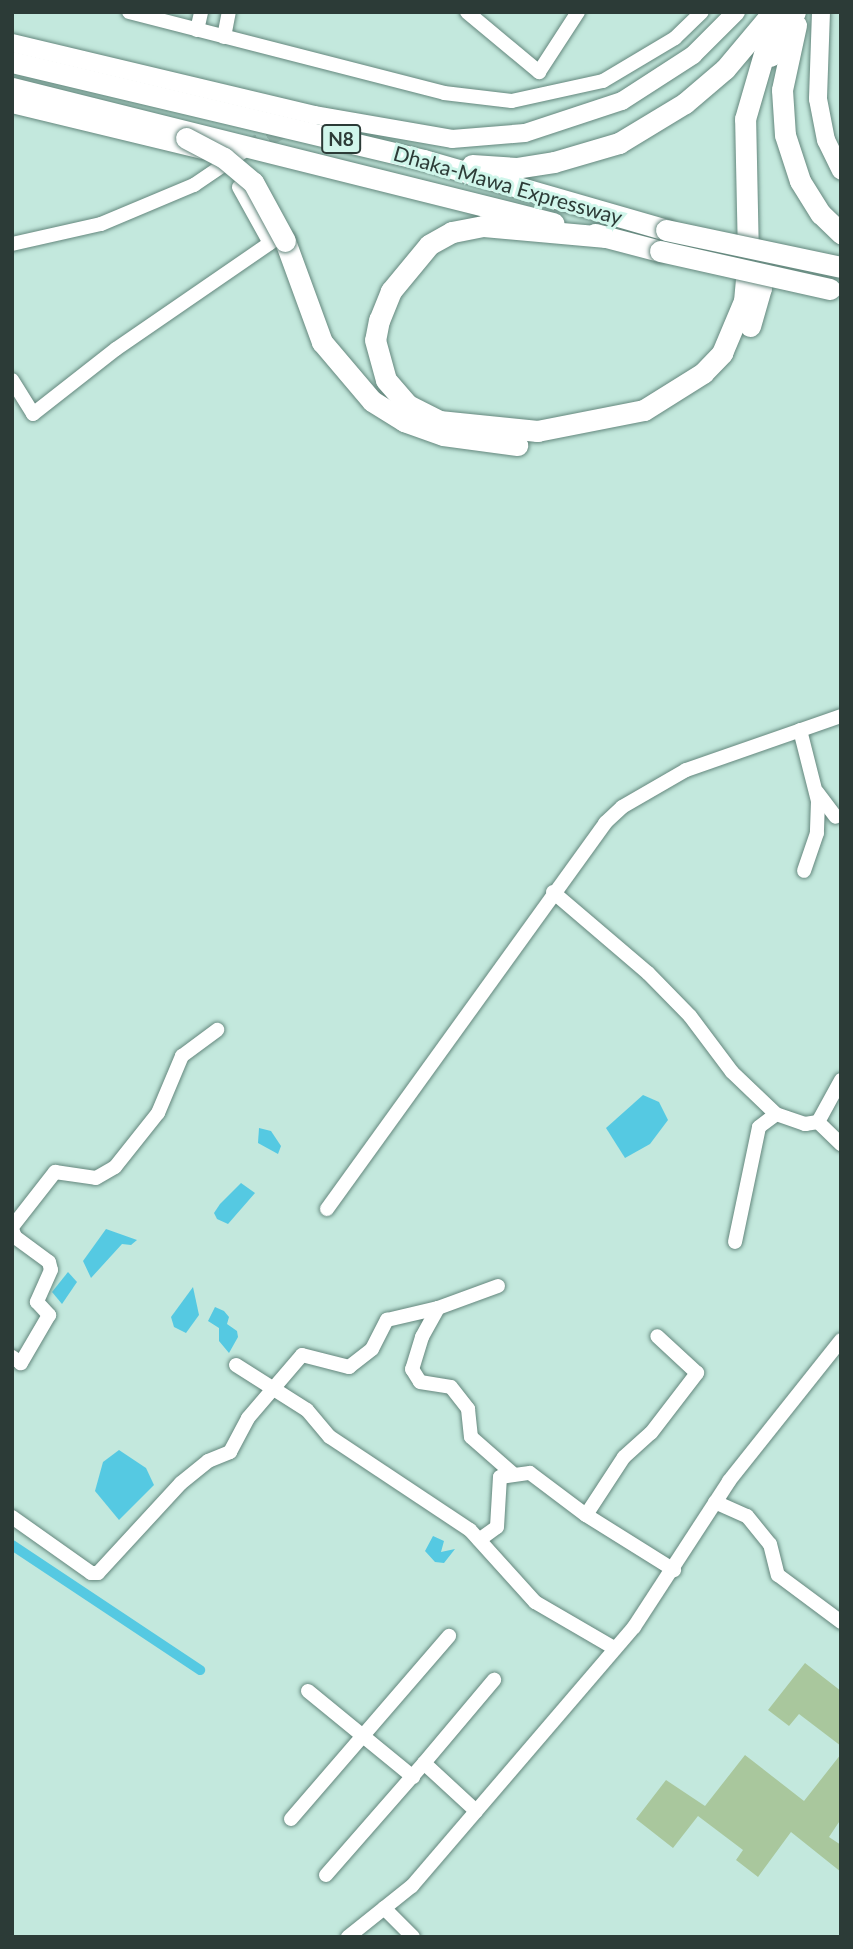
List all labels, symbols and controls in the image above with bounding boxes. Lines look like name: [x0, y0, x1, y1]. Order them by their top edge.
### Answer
road number: N8: [320, 124, 362, 154]
street label: Dhaka-Mawa Expressway: [391, 140, 625, 230]

